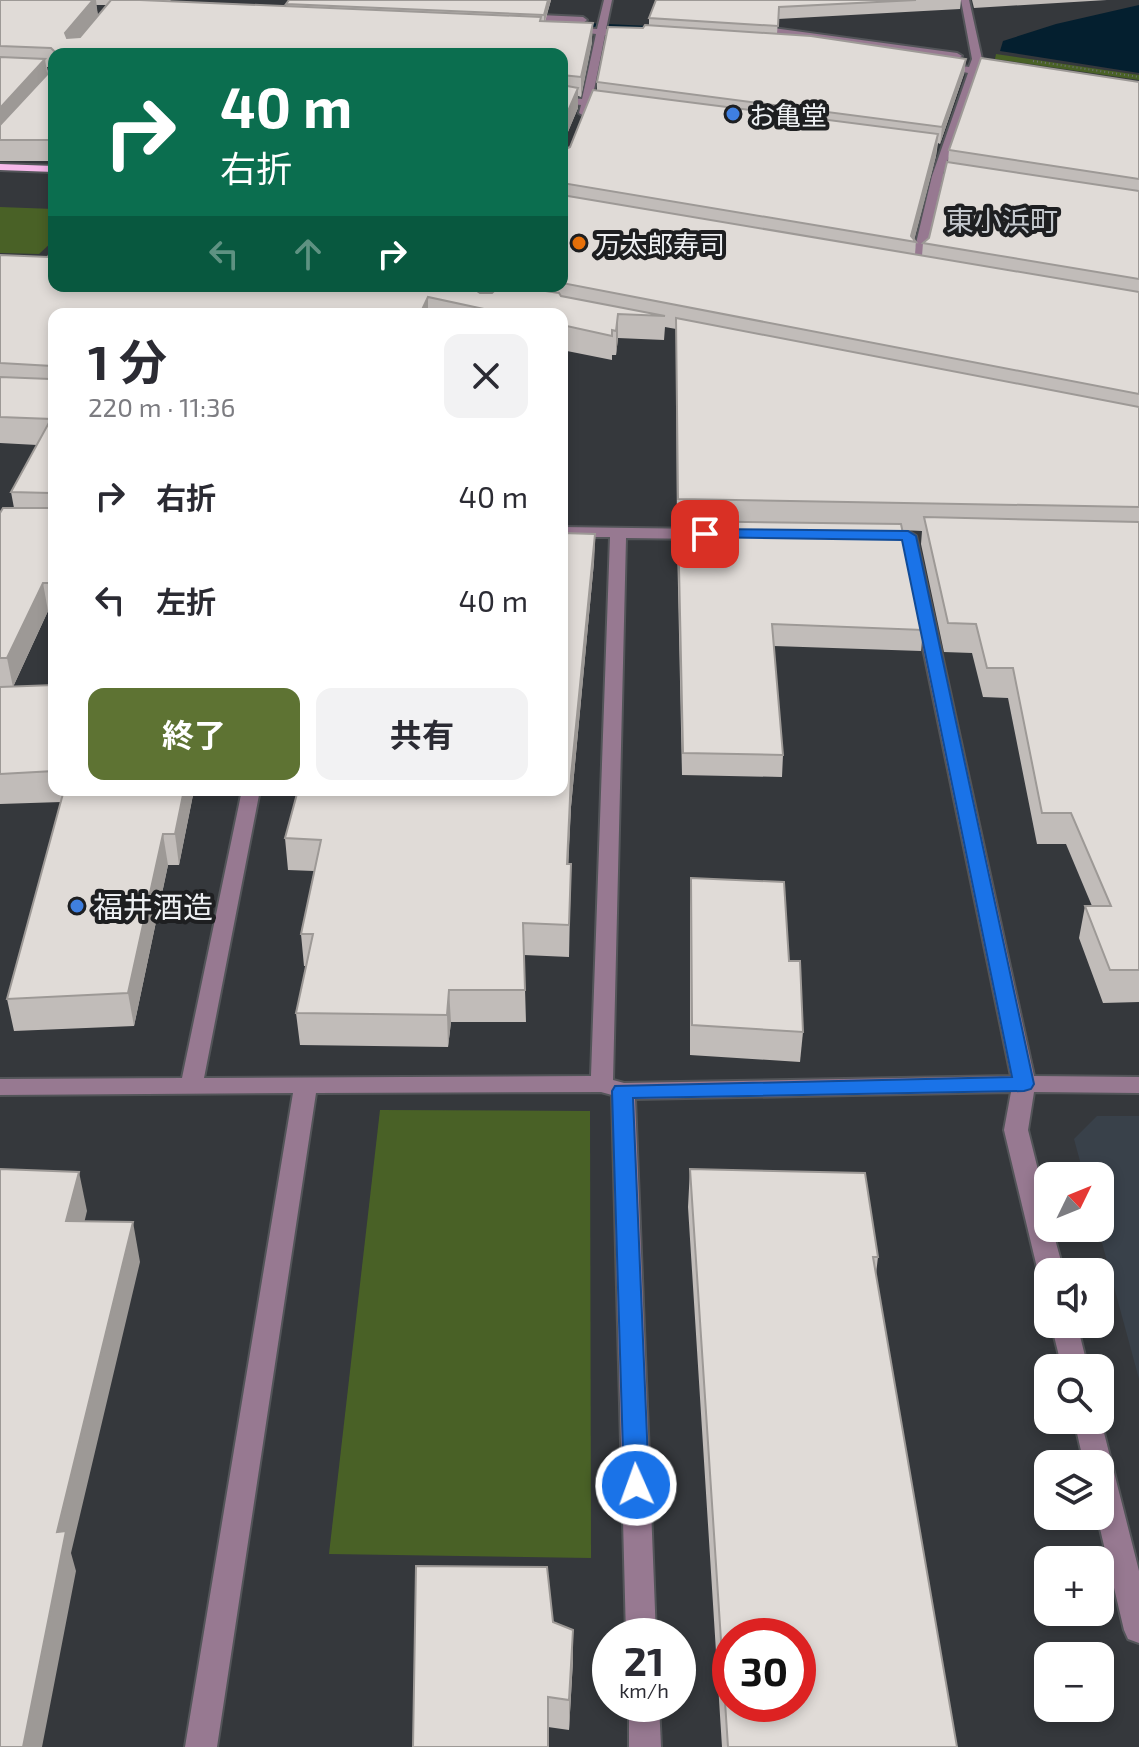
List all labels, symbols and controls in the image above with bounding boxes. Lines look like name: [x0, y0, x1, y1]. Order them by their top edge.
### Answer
text: 40 m: [220, 72, 352, 139]
icon: right: [88, 80, 192, 184]
place label: お亀堂: [749, 99, 827, 130]
marker: お亀堂: [724, 105, 742, 123]
text: 右折: [220, 146, 292, 189]
district label: 東小浜町: [946, 203, 1058, 237]
place label: 万太郎寿司: [595, 228, 725, 259]
icon: left: [202, 232, 246, 276]
icon: ahead: [286, 232, 330, 276]
icon: right: [370, 232, 414, 276]
marker: 万太郎寿司: [570, 234, 588, 252]
text: 1 分: [88, 332, 167, 390]
button: close: [444, 334, 528, 418]
text: 220 m · 11:36: [88, 391, 235, 422]
icon: right: [88, 474, 132, 518]
text: 40 m: [458, 478, 528, 514]
text: 右折: [156, 479, 216, 515]
pin: [671, 500, 739, 568]
icon: arrive: [683, 512, 727, 556]
icon: left: [88, 578, 132, 622]
text: 40 m: [458, 582, 528, 618]
text: 左折: [156, 583, 216, 619]
button: 終了: [88, 688, 300, 780]
button: 共有: [316, 688, 528, 780]
place label: 福井酒造: [93, 888, 213, 924]
marker: 福井酒造: [68, 897, 86, 915]
north arrow: [1034, 1162, 1114, 1242]
map controls: [1034, 1162, 1114, 1722]
button: sound: [1034, 1258, 1114, 1338]
button: search: [1034, 1354, 1114, 1434]
position arrow: [594, 1443, 678, 1527]
button: layers: [1034, 1450, 1114, 1530]
button: +: [1034, 1546, 1114, 1626]
speed limit sign: 30: [712, 1618, 816, 1722]
text: 21: [624, 1636, 664, 1684]
button: −: [1034, 1642, 1114, 1722]
text: km/h: [619, 1678, 669, 1702]

